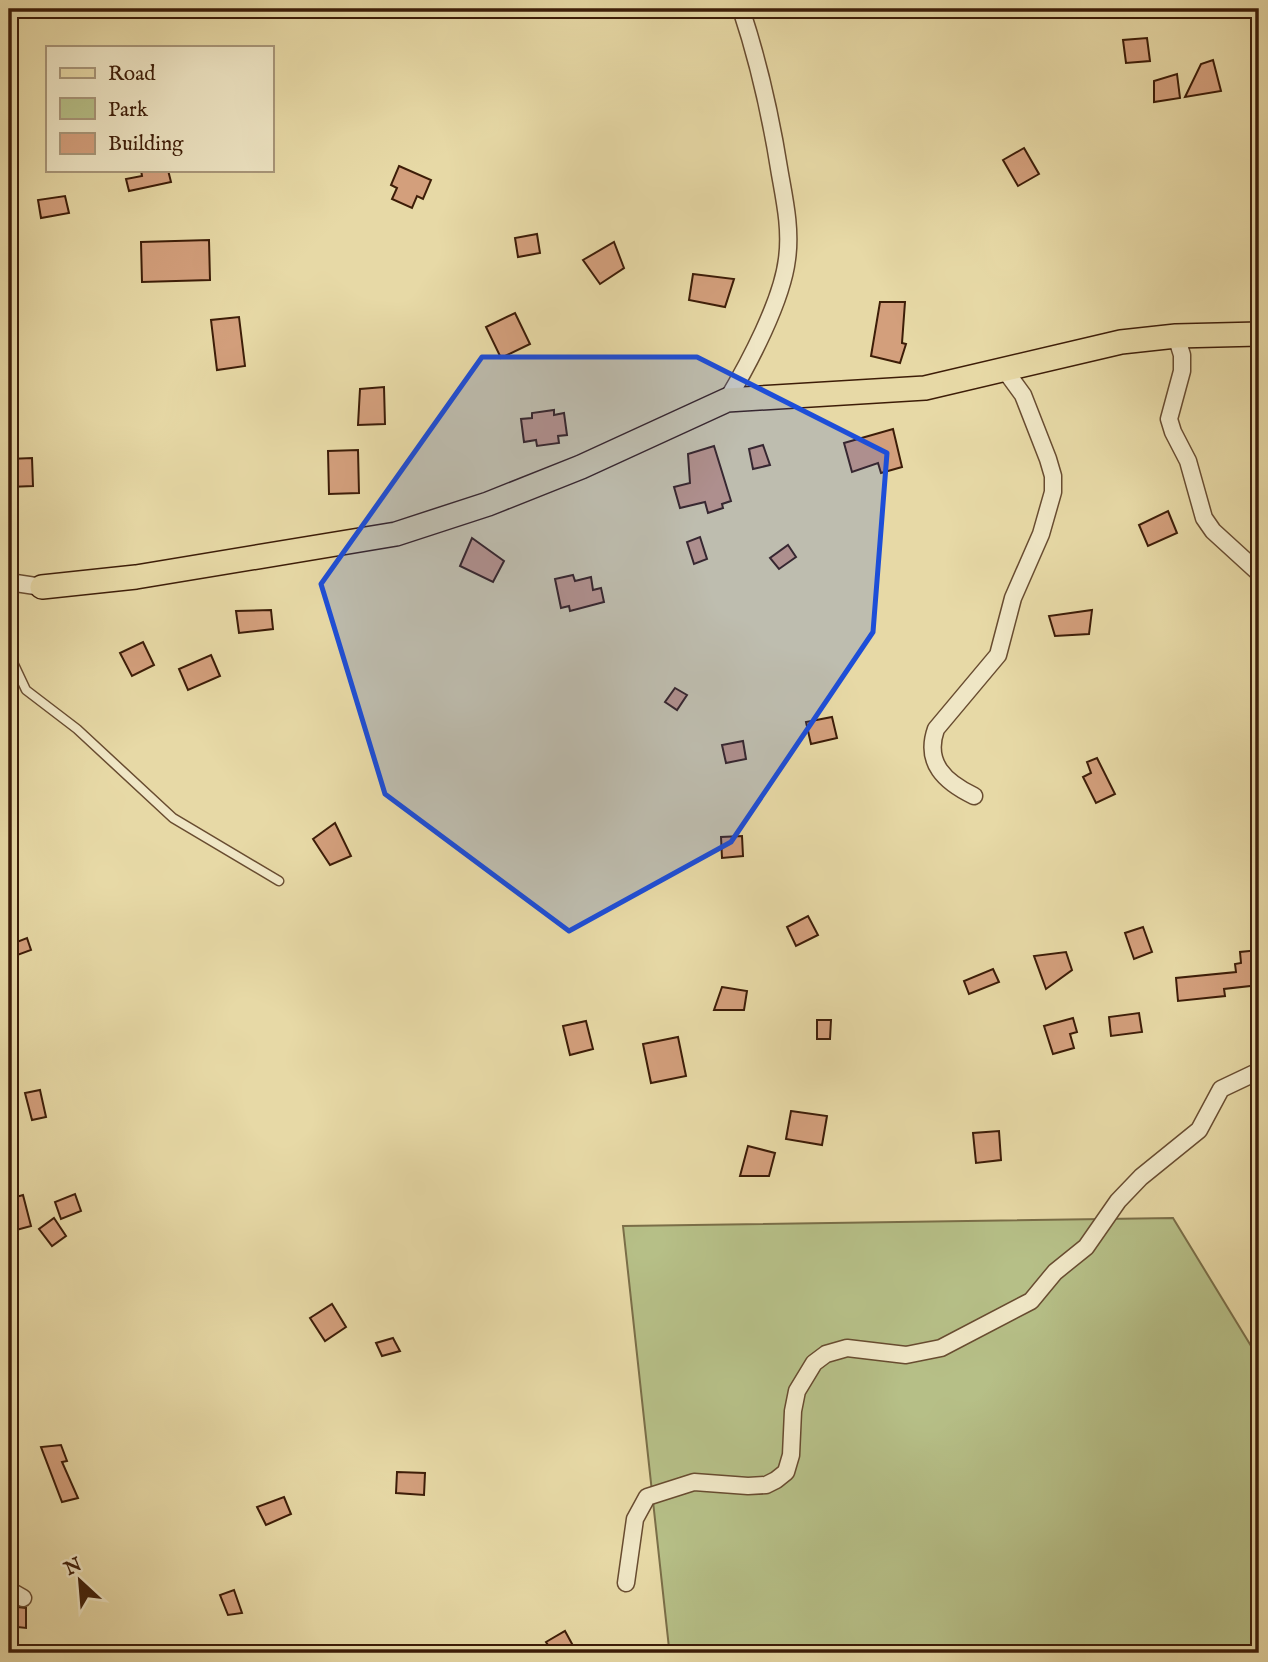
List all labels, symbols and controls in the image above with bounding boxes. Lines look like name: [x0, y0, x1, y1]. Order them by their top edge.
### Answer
legend: [46, 46, 273, 172]
text: Road: [108, 61, 156, 88]
text: Park: [108, 97, 149, 124]
text: Building: [108, 131, 184, 158]
north arrow: [46, 1546, 116, 1616]
text: N: [60, 1553, 87, 1582]

